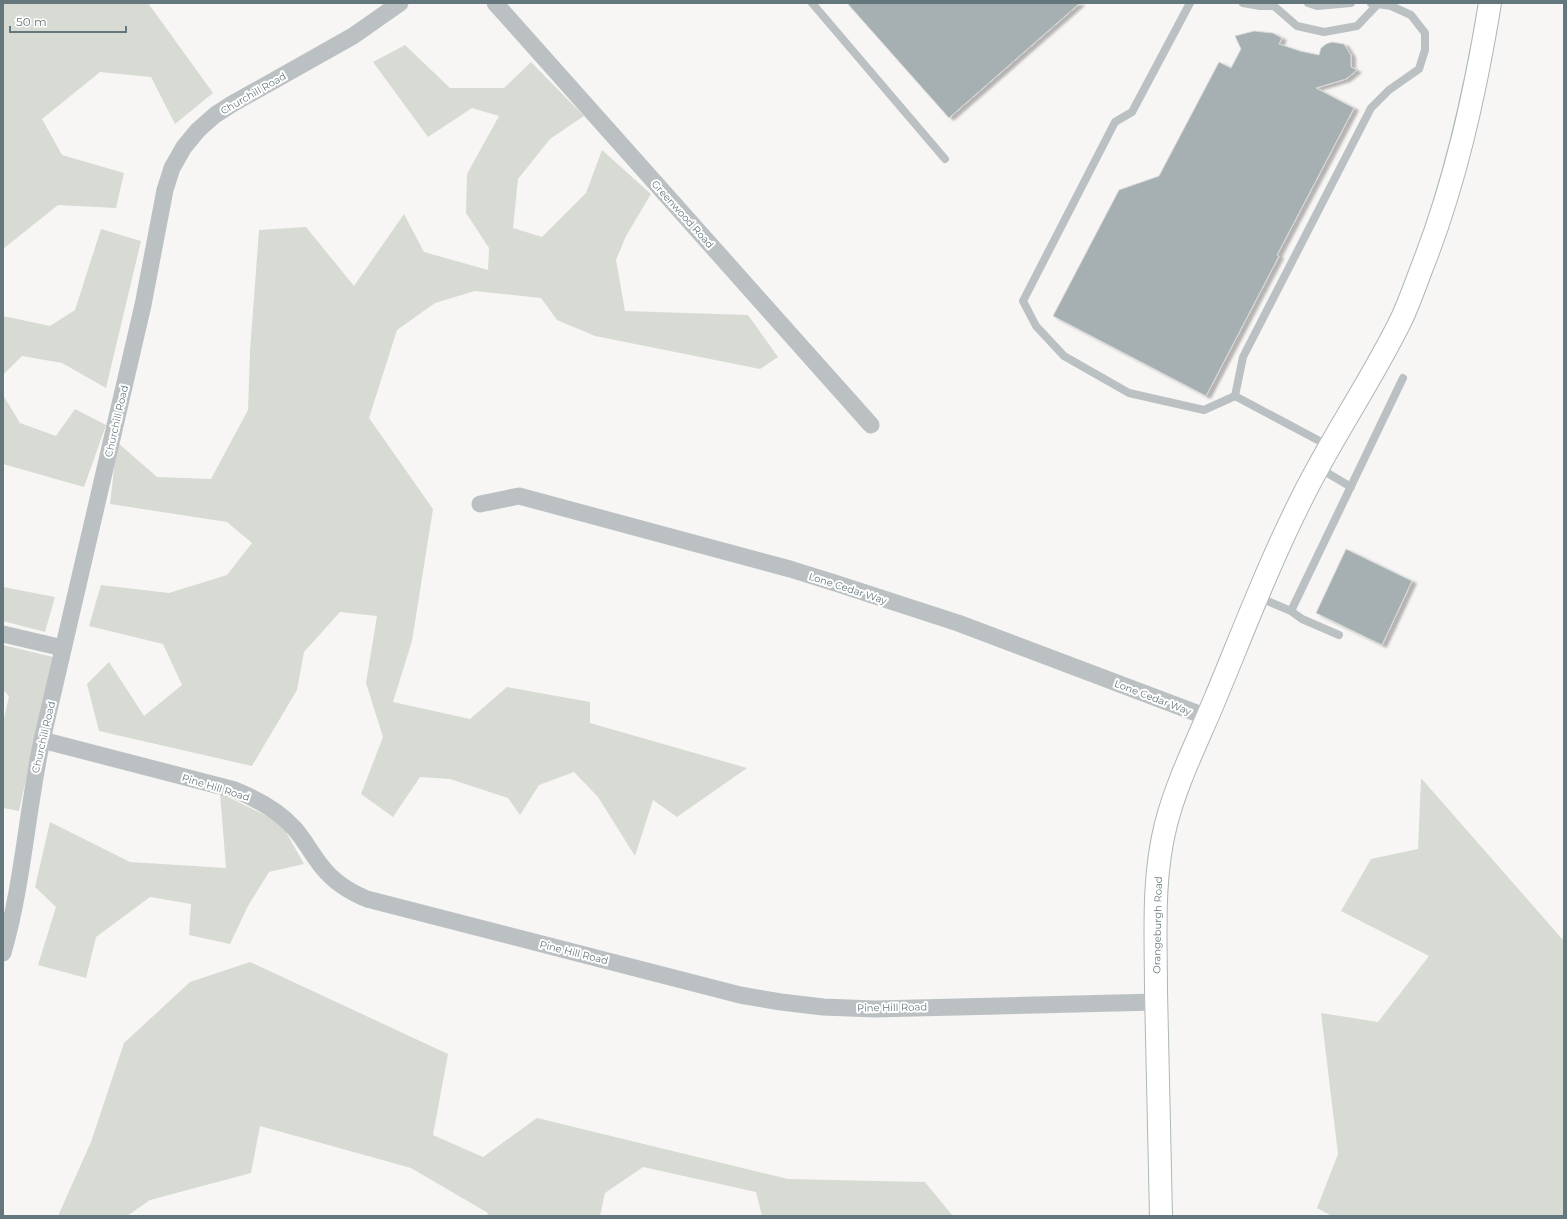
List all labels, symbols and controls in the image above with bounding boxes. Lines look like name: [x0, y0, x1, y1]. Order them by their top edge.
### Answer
scale bar: [10, 8, 126, 34]
text: 50 m: [16, 14, 47, 29]
street label: Churchill Road: [218, 69, 288, 117]
street label: Greenwood Road: [649, 178, 717, 251]
street label: Churchill Road: [102, 384, 131, 458]
street label: Lone Cedar Way: [807, 570, 889, 607]
street label: Lone Cedar Way: [1112, 677, 1194, 718]
street label: Churchill Road: [29, 700, 58, 774]
street label: Pine Hill Road: [180, 771, 251, 804]
street label: Orangeburgh Road: [1150, 876, 1165, 974]
street label: Pine Hill Road: [538, 938, 610, 967]
street label: Pine Hill Road: [857, 1000, 927, 1015]

